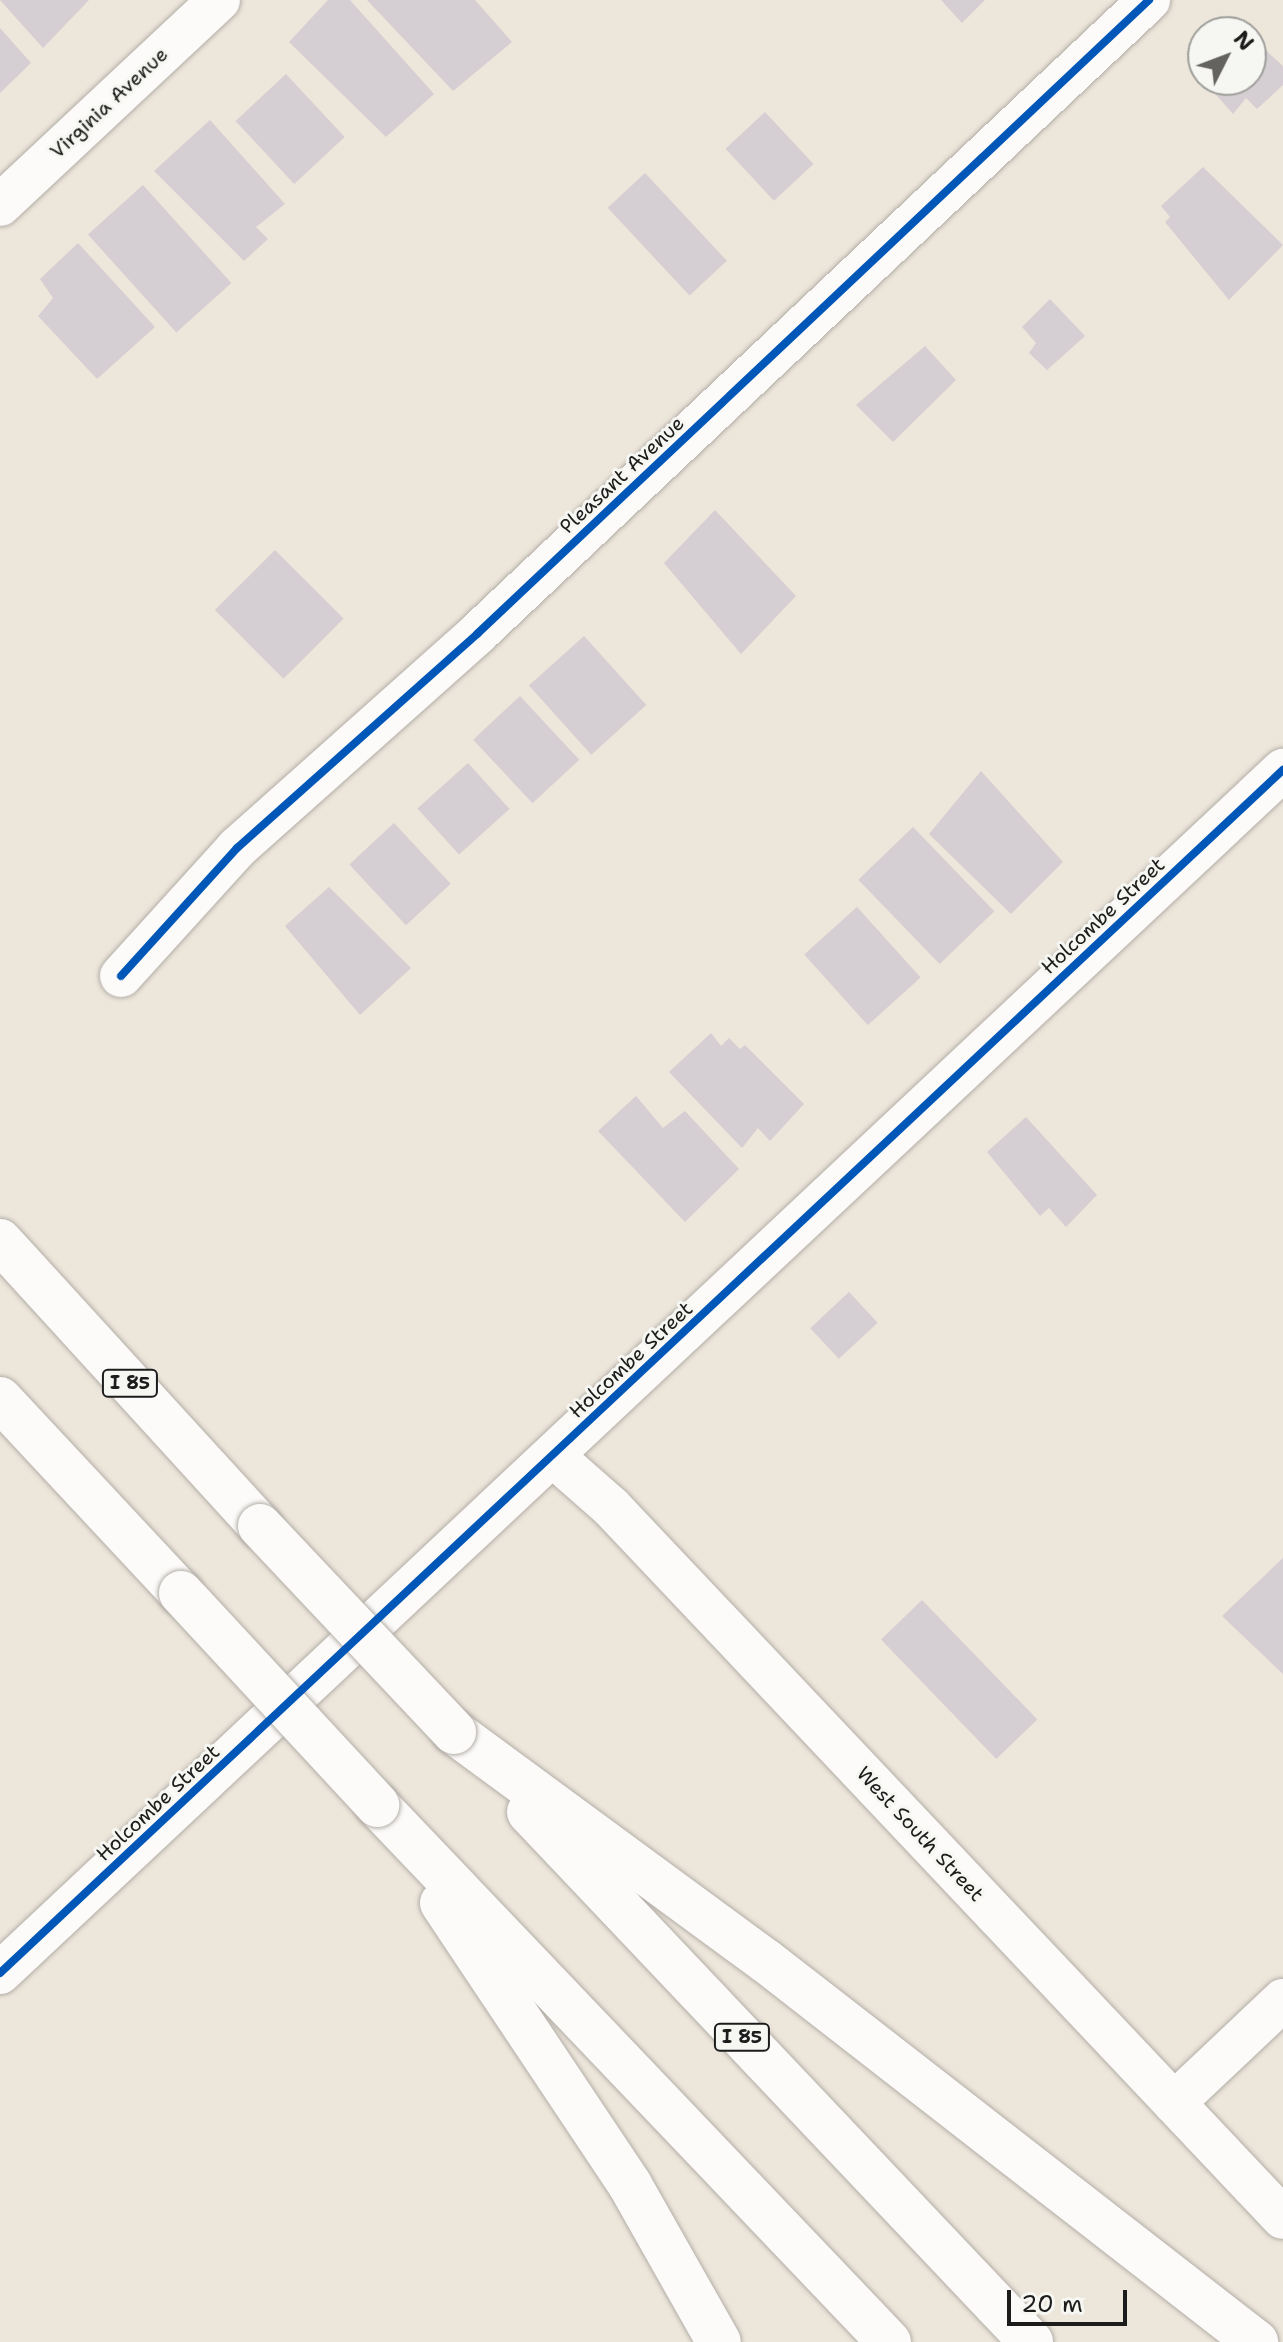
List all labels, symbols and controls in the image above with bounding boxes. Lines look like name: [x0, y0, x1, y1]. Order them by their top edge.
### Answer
north arrow: [1187, 16, 1267, 96]
text: N: [1227, 25, 1260, 57]
street label: Virginia Avenue: [45, 42, 173, 164]
street label: Pleasant Avenue: [555, 411, 689, 539]
street label: Holcombe Street: [1036, 853, 1170, 979]
street label: Holcombe Street: [564, 1297, 698, 1423]
road number: I 85: [100, 1369, 160, 1397]
street label: Holcombe Street: [91, 1740, 225, 1866]
street label: West South Street: [851, 1762, 989, 1906]
road number: I 85: [712, 2023, 772, 2051]
scale bar: [1011, 2274, 1131, 2324]
text: 20 m: [1021, 2288, 1083, 2320]

